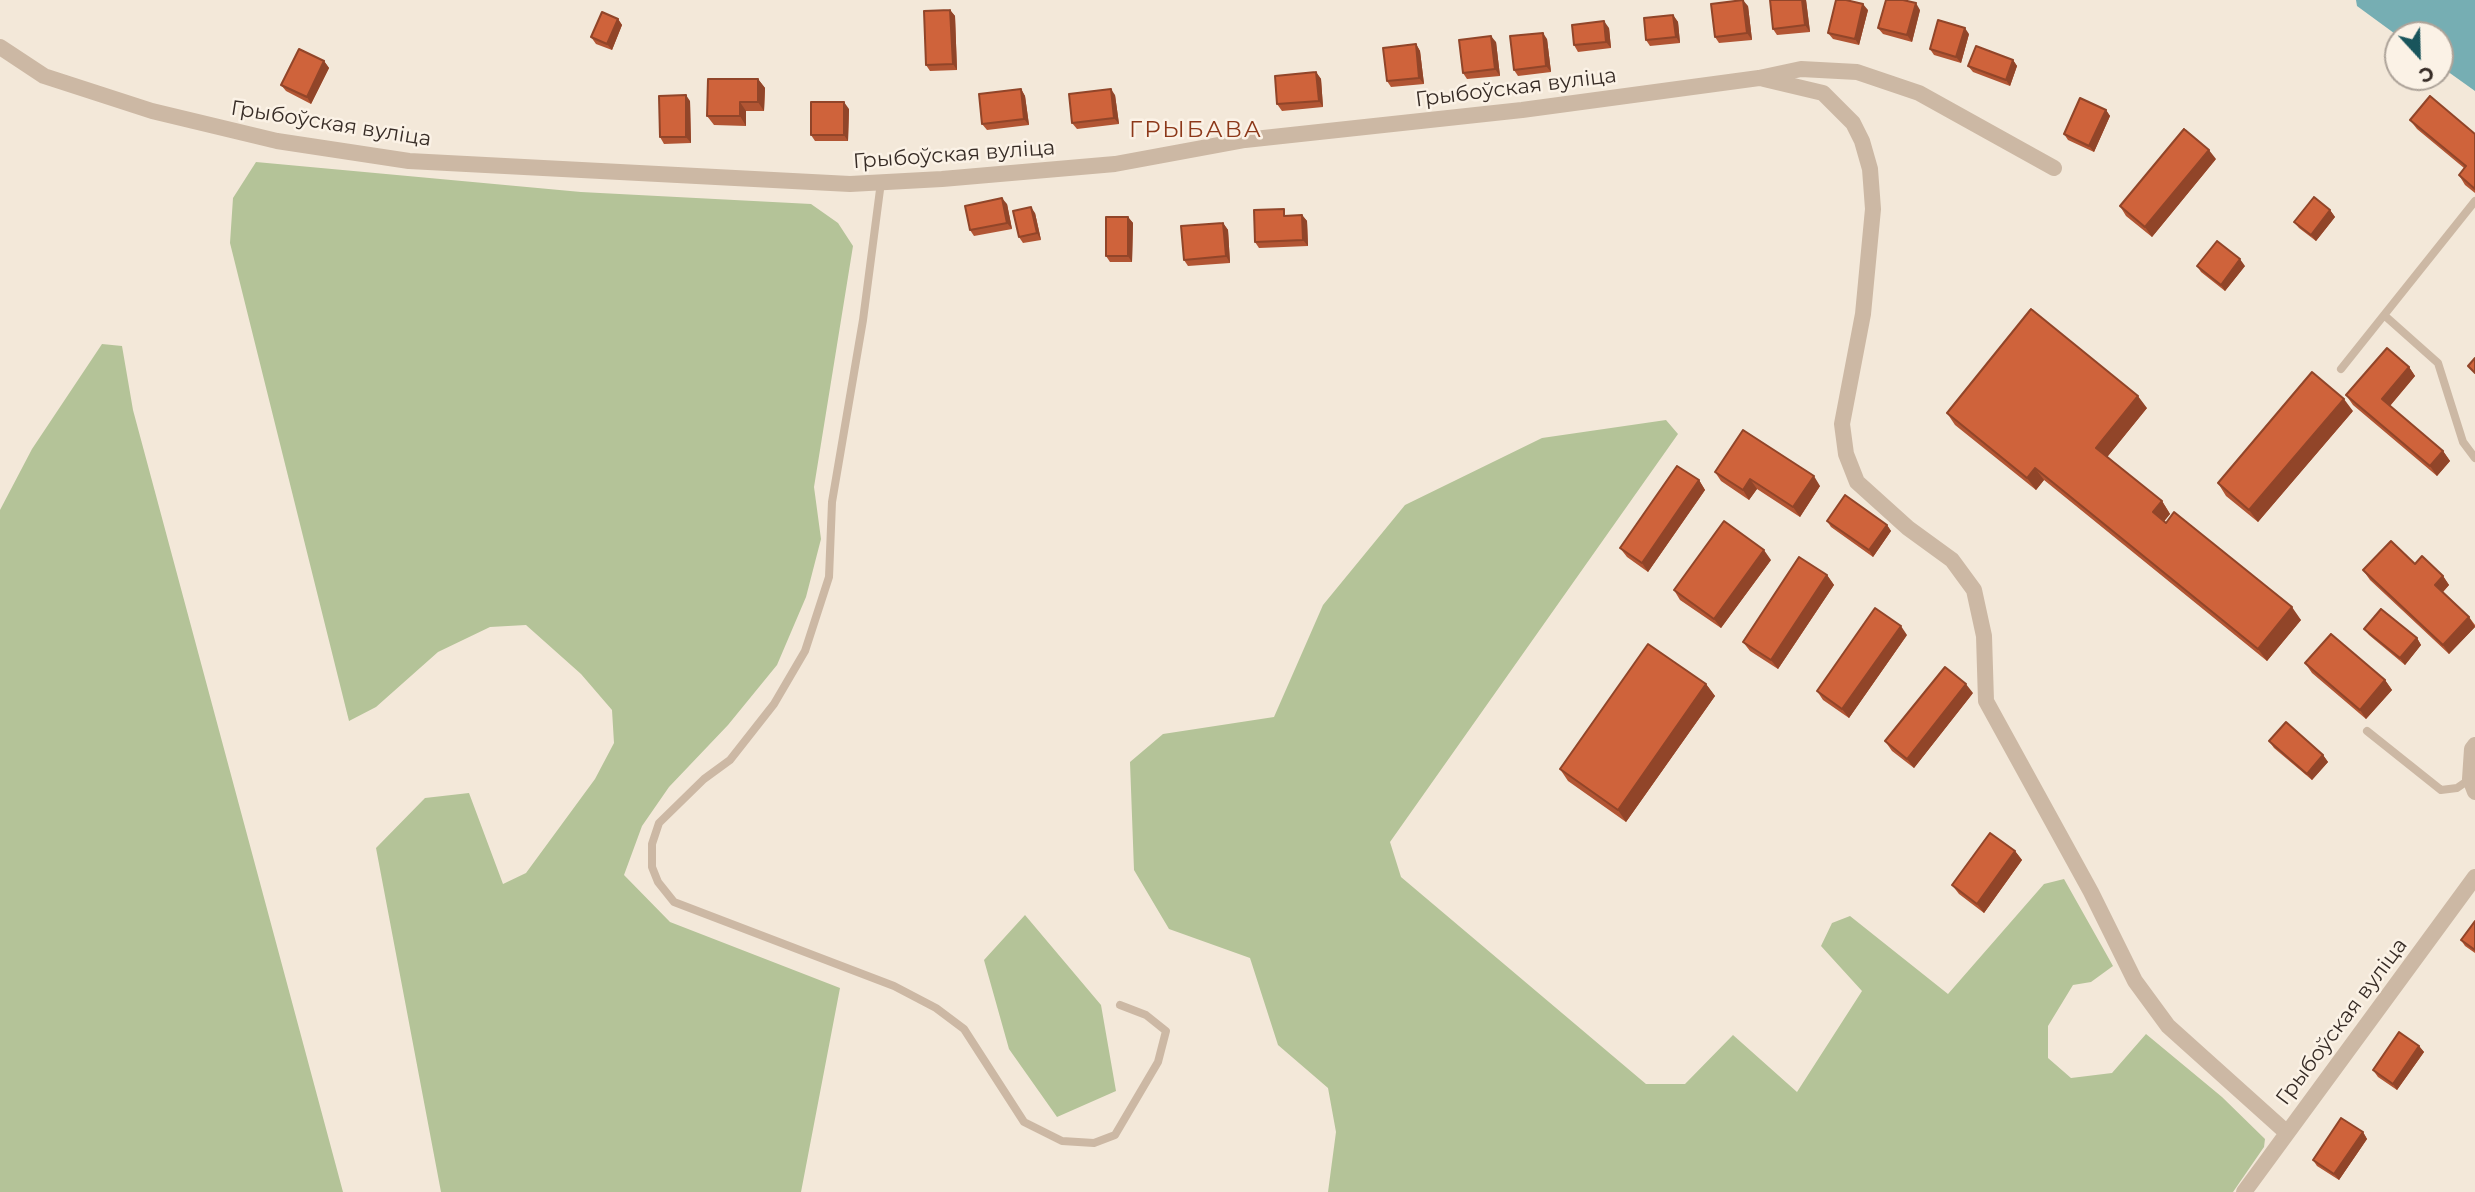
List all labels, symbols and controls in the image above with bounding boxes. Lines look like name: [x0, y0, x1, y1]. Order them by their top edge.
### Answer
north arrow: [2384, 21, 2454, 91]
text: С: [2416, 61, 2437, 87]
street label: Грыбоўская вуліца: [1414, 63, 1618, 113]
street label: Грыбоўская вуліца: [229, 96, 433, 152]
district label: ГРЫБАВА: [1130, 116, 1262, 144]
street label: Грыбоўская вуліца: [852, 135, 1056, 175]
street label: Грыбоўская вуліца: [2271, 934, 2413, 1110]

